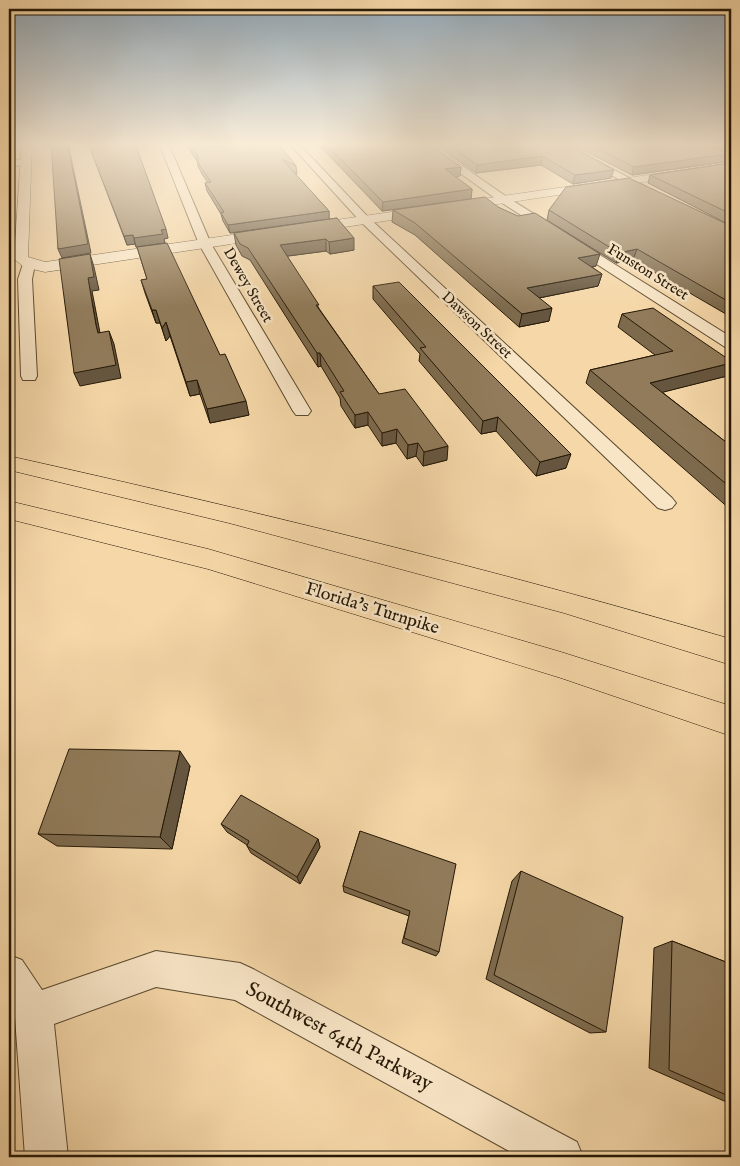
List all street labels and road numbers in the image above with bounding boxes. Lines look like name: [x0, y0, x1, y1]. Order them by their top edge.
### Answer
street label: Funston Street: [604, 240, 692, 304]
street label: Dewey Street: [219, 244, 277, 326]
street label: Dawson Street: [438, 287, 516, 363]
street label: Florida's Turnpike: [302, 578, 442, 640]
street label: Southwest 64th Parkway: [241, 976, 438, 1098]

